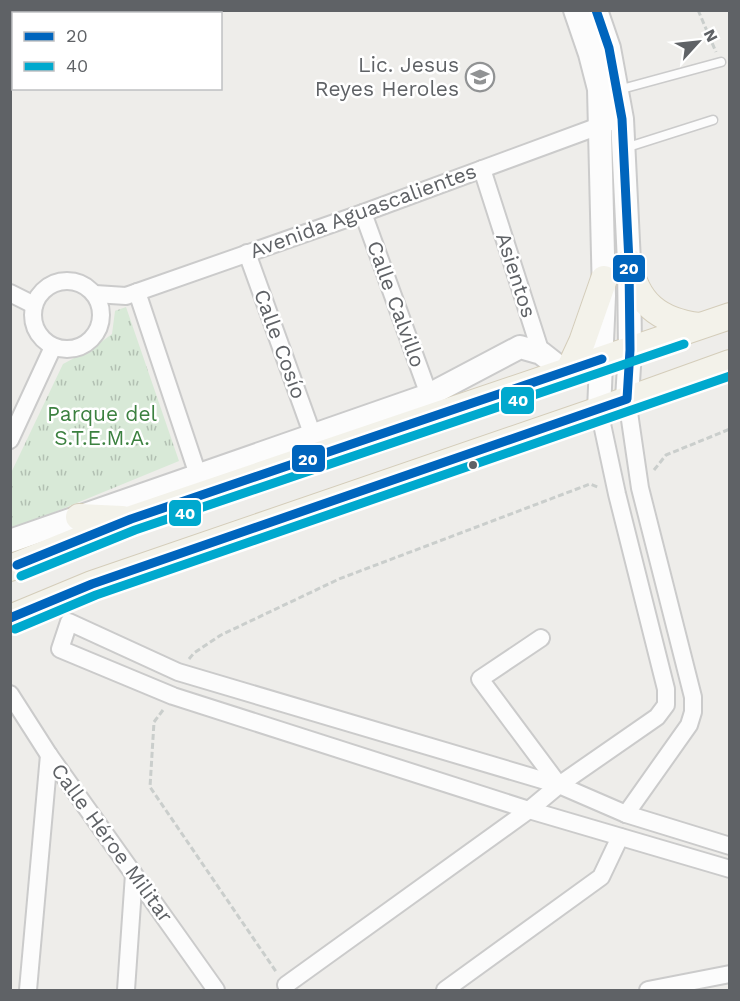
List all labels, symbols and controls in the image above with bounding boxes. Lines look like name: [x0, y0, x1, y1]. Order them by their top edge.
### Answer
legend: [12, 12, 222, 90]
north arrow: [668, 12, 728, 72]
text: 20: [66, 25, 88, 46]
text: N: [700, 26, 722, 45]
place label: Lic. Jesus Reyes Heroles: [315, 52, 459, 101]
text: 40: [66, 55, 88, 76]
school or university icon: Lic. Jesus Reyes Heroles: [464, 61, 496, 93]
street label: Avenida Aguascalientes: [246, 158, 480, 263]
street label: Asientos: [491, 229, 542, 320]
street label: Calle Calvillo: [362, 237, 431, 370]
line badge: 20: [612, 254, 646, 283]
text: 20: [619, 259, 639, 278]
street label: Calle Cosío: [249, 286, 312, 402]
line badge: 40: [500, 386, 535, 415]
text: 40: [508, 391, 528, 410]
park label: Parque del S.T.E.M.A.: [47, 401, 158, 450]
line badge: 20: [291, 444, 326, 473]
text: 20: [298, 450, 318, 469]
unlabelled marker: [467, 459, 479, 471]
line badge: 40: [168, 499, 202, 527]
text: 40: [175, 504, 195, 523]
street label: Calle Héroe Militar: [46, 758, 179, 928]

